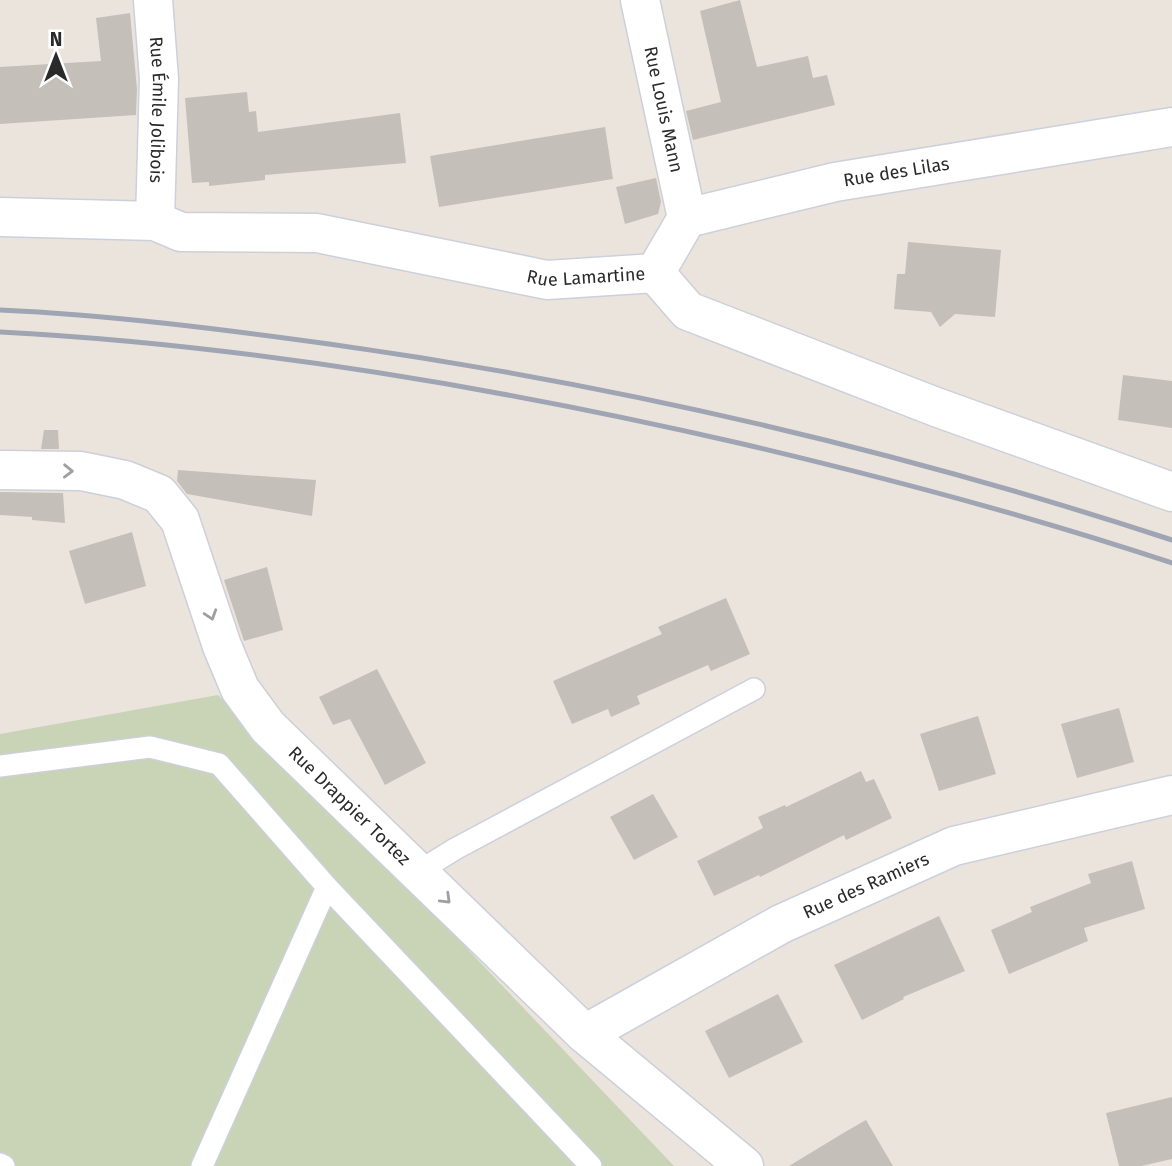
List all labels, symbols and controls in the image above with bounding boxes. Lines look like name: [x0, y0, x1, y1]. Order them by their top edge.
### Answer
north arrow: [21, 21, 91, 91]
text: N: [50, 28, 62, 51]
street label: Rue Émile Jolibois: [145, 36, 171, 183]
street label: Rue Louis Mann: [639, 44, 688, 175]
street label: Rue des Lilas: [842, 153, 951, 191]
street label: Rue Lamartine: [525, 263, 646, 291]
one-way arrow: [63, 463, 74, 479]
one-way arrow: [203, 608, 217, 620]
street label: Rue Drappier Tortez: [284, 742, 415, 870]
street label: Rue des Ramiers: [800, 848, 932, 924]
one-way arrow: [438, 891, 450, 903]

